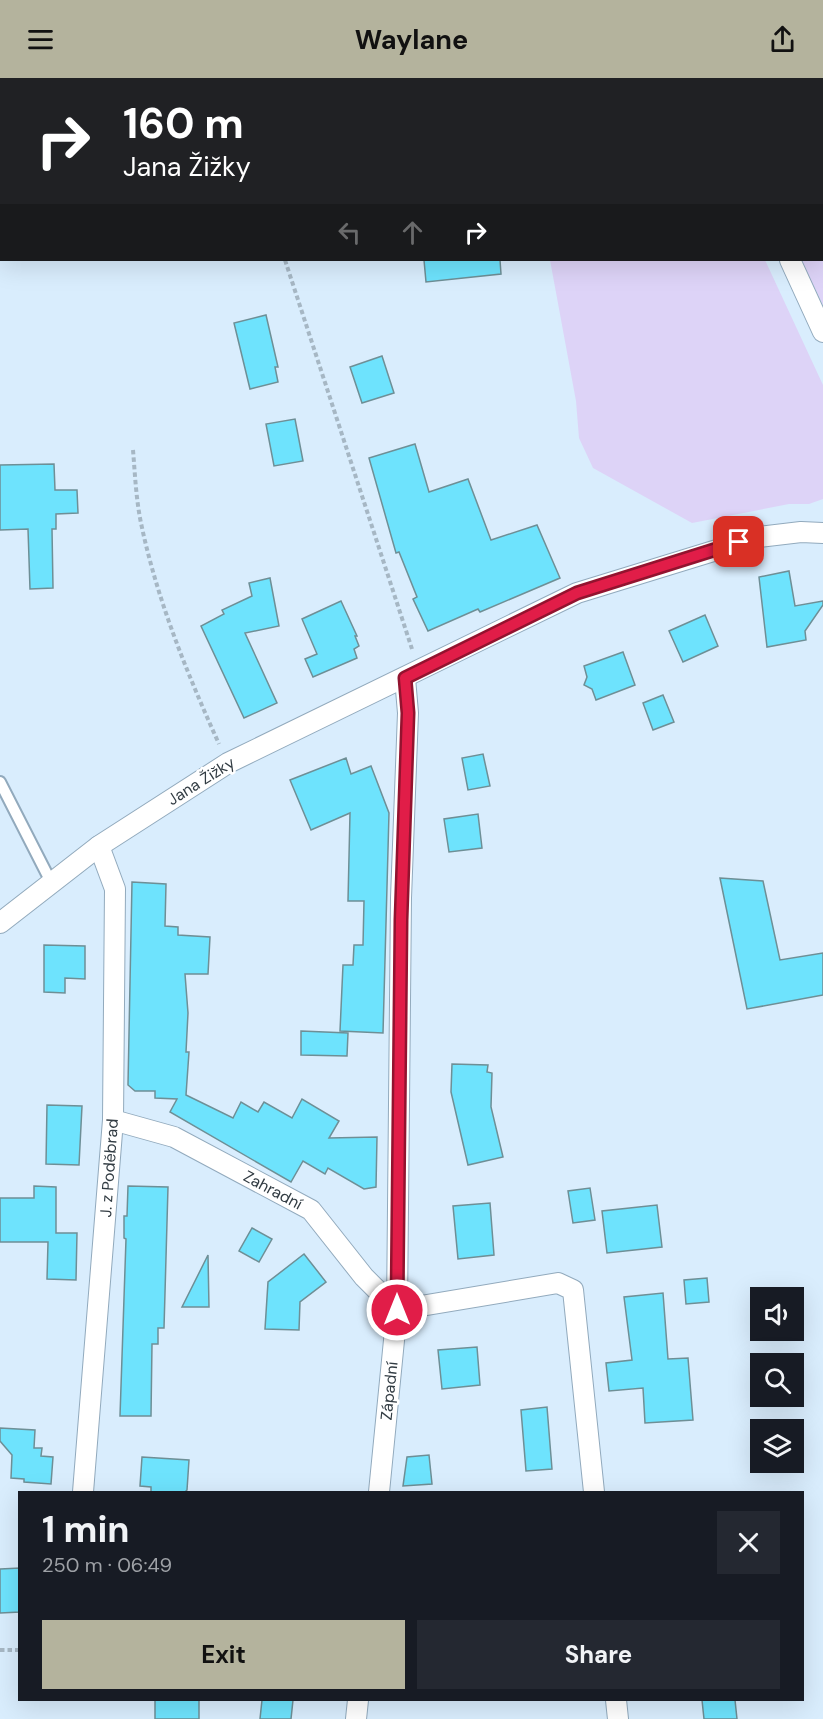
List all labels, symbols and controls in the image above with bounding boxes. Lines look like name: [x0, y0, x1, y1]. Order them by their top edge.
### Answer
text: Waylane: [355, 22, 468, 57]
icon: menu: [24, 23, 57, 56]
icon: share: [766, 23, 799, 56]
text: 160 m: [123, 96, 244, 151]
icon: right: [24, 102, 102, 180]
text: Jana Žižky: [123, 149, 251, 184]
icon: left: [333, 216, 366, 249]
icon: ahead: [396, 216, 429, 249]
icon: right: [459, 216, 492, 249]
pin: [713, 516, 764, 567]
icon: arrive: [722, 525, 755, 558]
street label: Jana Žižky: [163, 752, 239, 810]
street label: J. z Poděbrad: [95, 1118, 123, 1218]
street label: Zahradní: [240, 1166, 307, 1214]
position arrow: [365, 1278, 429, 1342]
map controls: [750, 1287, 804, 1473]
button: sound: [750, 1287, 804, 1341]
button: search: [750, 1353, 804, 1407]
street label: Západní: [375, 1360, 403, 1421]
button: layers: [750, 1419, 804, 1473]
text: 1 min: [42, 1506, 130, 1553]
button: close: [717, 1511, 780, 1574]
text: 250 m · 06:49: [42, 1552, 172, 1578]
button: Exit: [42, 1620, 405, 1689]
button: Share: [417, 1620, 780, 1689]

